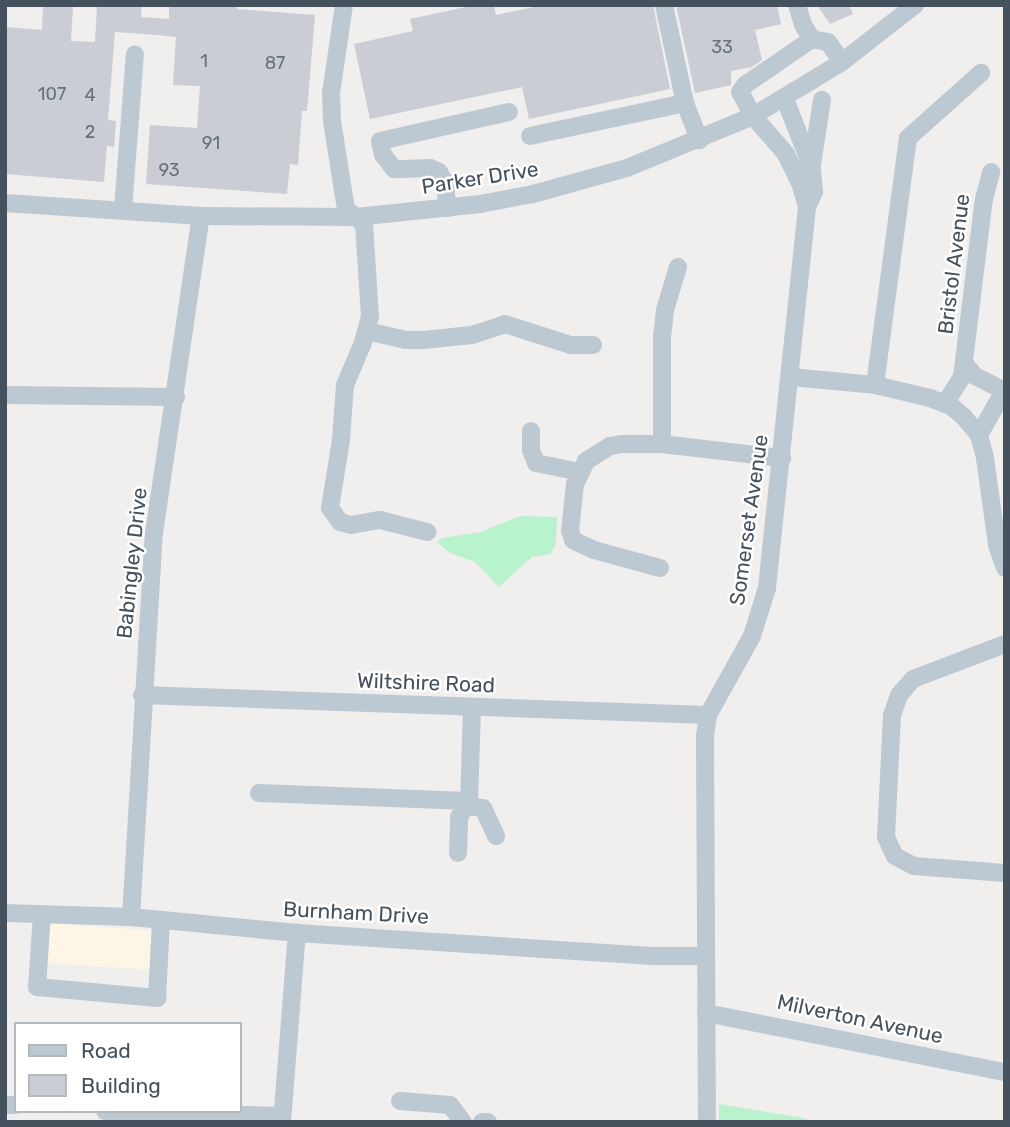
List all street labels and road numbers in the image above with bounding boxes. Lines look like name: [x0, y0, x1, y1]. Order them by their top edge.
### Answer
street label: Parker Drive: [419, 156, 541, 200]
street label: Bristol Avenue: [933, 192, 975, 336]
street label: Somerset Avenue: [724, 433, 774, 607]
street label: Babingley Drive: [112, 486, 152, 640]
street label: Wiltshire Road: [356, 668, 496, 698]
street label: Burnham Drive: [282, 897, 430, 929]
street label: Milverton Avenue: [774, 989, 946, 1049]

